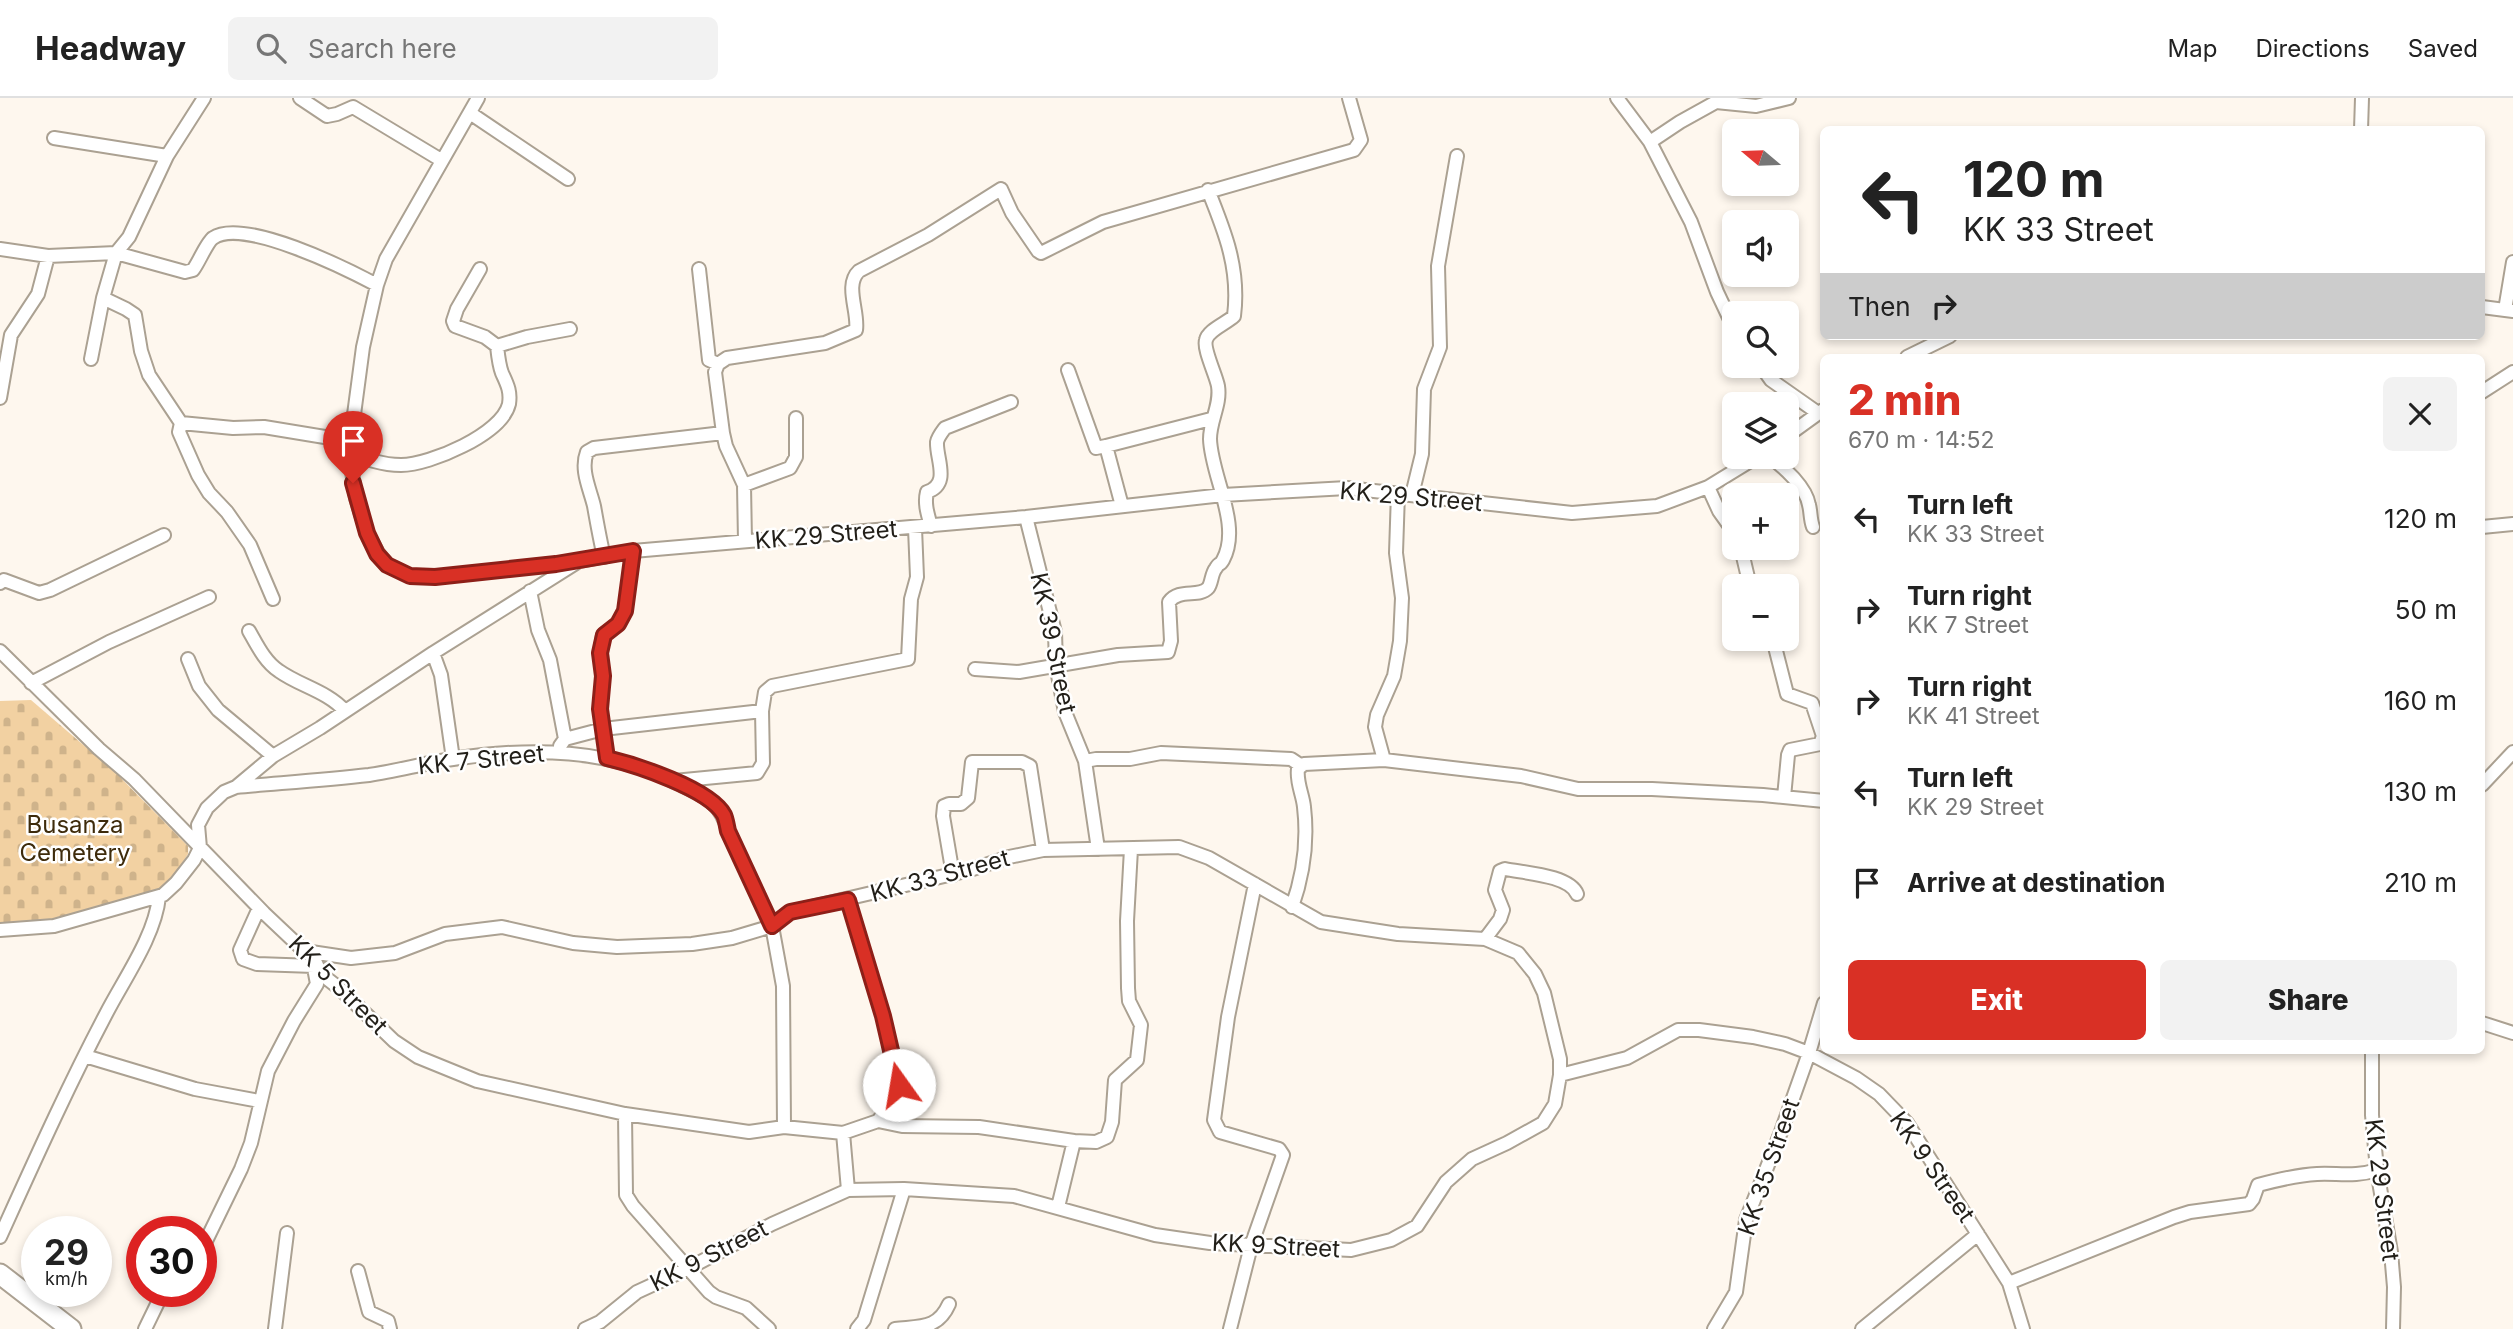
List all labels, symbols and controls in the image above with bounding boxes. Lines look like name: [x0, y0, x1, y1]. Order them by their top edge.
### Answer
search box: [228, 17, 718, 80]
text: Headway: [35, 28, 186, 68]
icon: search: [252, 29, 290, 67]
text: Search here: [308, 33, 457, 64]
text: Map: [2168, 34, 2217, 63]
text: Directions: [2255, 34, 2370, 63]
text: Saved: [2408, 34, 2478, 63]
north arrow: [1722, 119, 1799, 196]
map controls: [1722, 119, 1799, 651]
text: 120 m: [1963, 150, 2104, 209]
icon: left: [1848, 154, 1939, 245]
button: sound: [1722, 210, 1799, 287]
text: KK 33 Street: [1963, 210, 2154, 249]
icon: right: [1925, 287, 1963, 325]
text: Then: [1848, 291, 1911, 322]
button: search: [1722, 301, 1799, 378]
text: 2 min: [1848, 374, 1962, 425]
button: close: [2383, 377, 2457, 451]
button: layers: [1722, 392, 1799, 469]
pin: [323, 411, 383, 483]
icon: arrive: [334, 422, 372, 460]
text: 670 m · 14:52: [1848, 426, 1994, 454]
street label: KK 29 Street: [1339, 476, 1484, 517]
button: +: [1722, 483, 1799, 560]
text: Turn left: [1907, 489, 2013, 520]
icon: left: [1848, 500, 1886, 538]
text: 120 m: [2384, 503, 2457, 534]
street label: KK 29 Street: [753, 514, 899, 555]
text: KK 33 Street: [1907, 520, 2044, 548]
street label: KK 39 Street: [1024, 570, 1083, 716]
button: −: [1722, 574, 1799, 651]
text: Turn right: [1907, 580, 2032, 611]
icon: right: [1848, 591, 1886, 629]
text: 50 m: [2395, 594, 2457, 625]
text: KK 7 Street: [1907, 611, 2029, 639]
text: Turn right: [1907, 671, 2032, 702]
icon: right: [1848, 682, 1886, 720]
text: 160 m: [2384, 685, 2457, 716]
text: KK 41 Street: [1907, 702, 2040, 730]
street label: KK 7 Street: [416, 738, 546, 781]
text: Turn left: [1907, 762, 2013, 793]
icon: left: [1848, 773, 1886, 811]
text: 130 m: [2384, 776, 2457, 807]
text: KK 29 Street: [1907, 793, 2044, 821]
park label: Busanza Cemetery: [19, 810, 131, 867]
street label: KK 33 Street: [867, 843, 1013, 908]
icon: arrive: [1848, 864, 1886, 902]
text: Arrive at destination: [1907, 867, 2166, 898]
text: 210 m: [2384, 867, 2457, 898]
street label: KK 5 Street: [283, 929, 394, 1040]
button: Exit: [1848, 960, 2146, 1040]
button: Share: [2160, 960, 2457, 1040]
position arrow: [862, 1048, 936, 1122]
street label: KK 35 Street: [1732, 1094, 1806, 1239]
street label: KK 9 Street: [1884, 1106, 1981, 1228]
street label: KK 29 Street: [2359, 1117, 2406, 1263]
street label: KK 9 Street: [645, 1213, 773, 1298]
speed limit sign: 30: [126, 1216, 217, 1307]
street label: KK 9 Street: [1211, 1228, 1341, 1263]
text: 29: [44, 1231, 89, 1273]
text: km/h: [45, 1268, 88, 1289]

